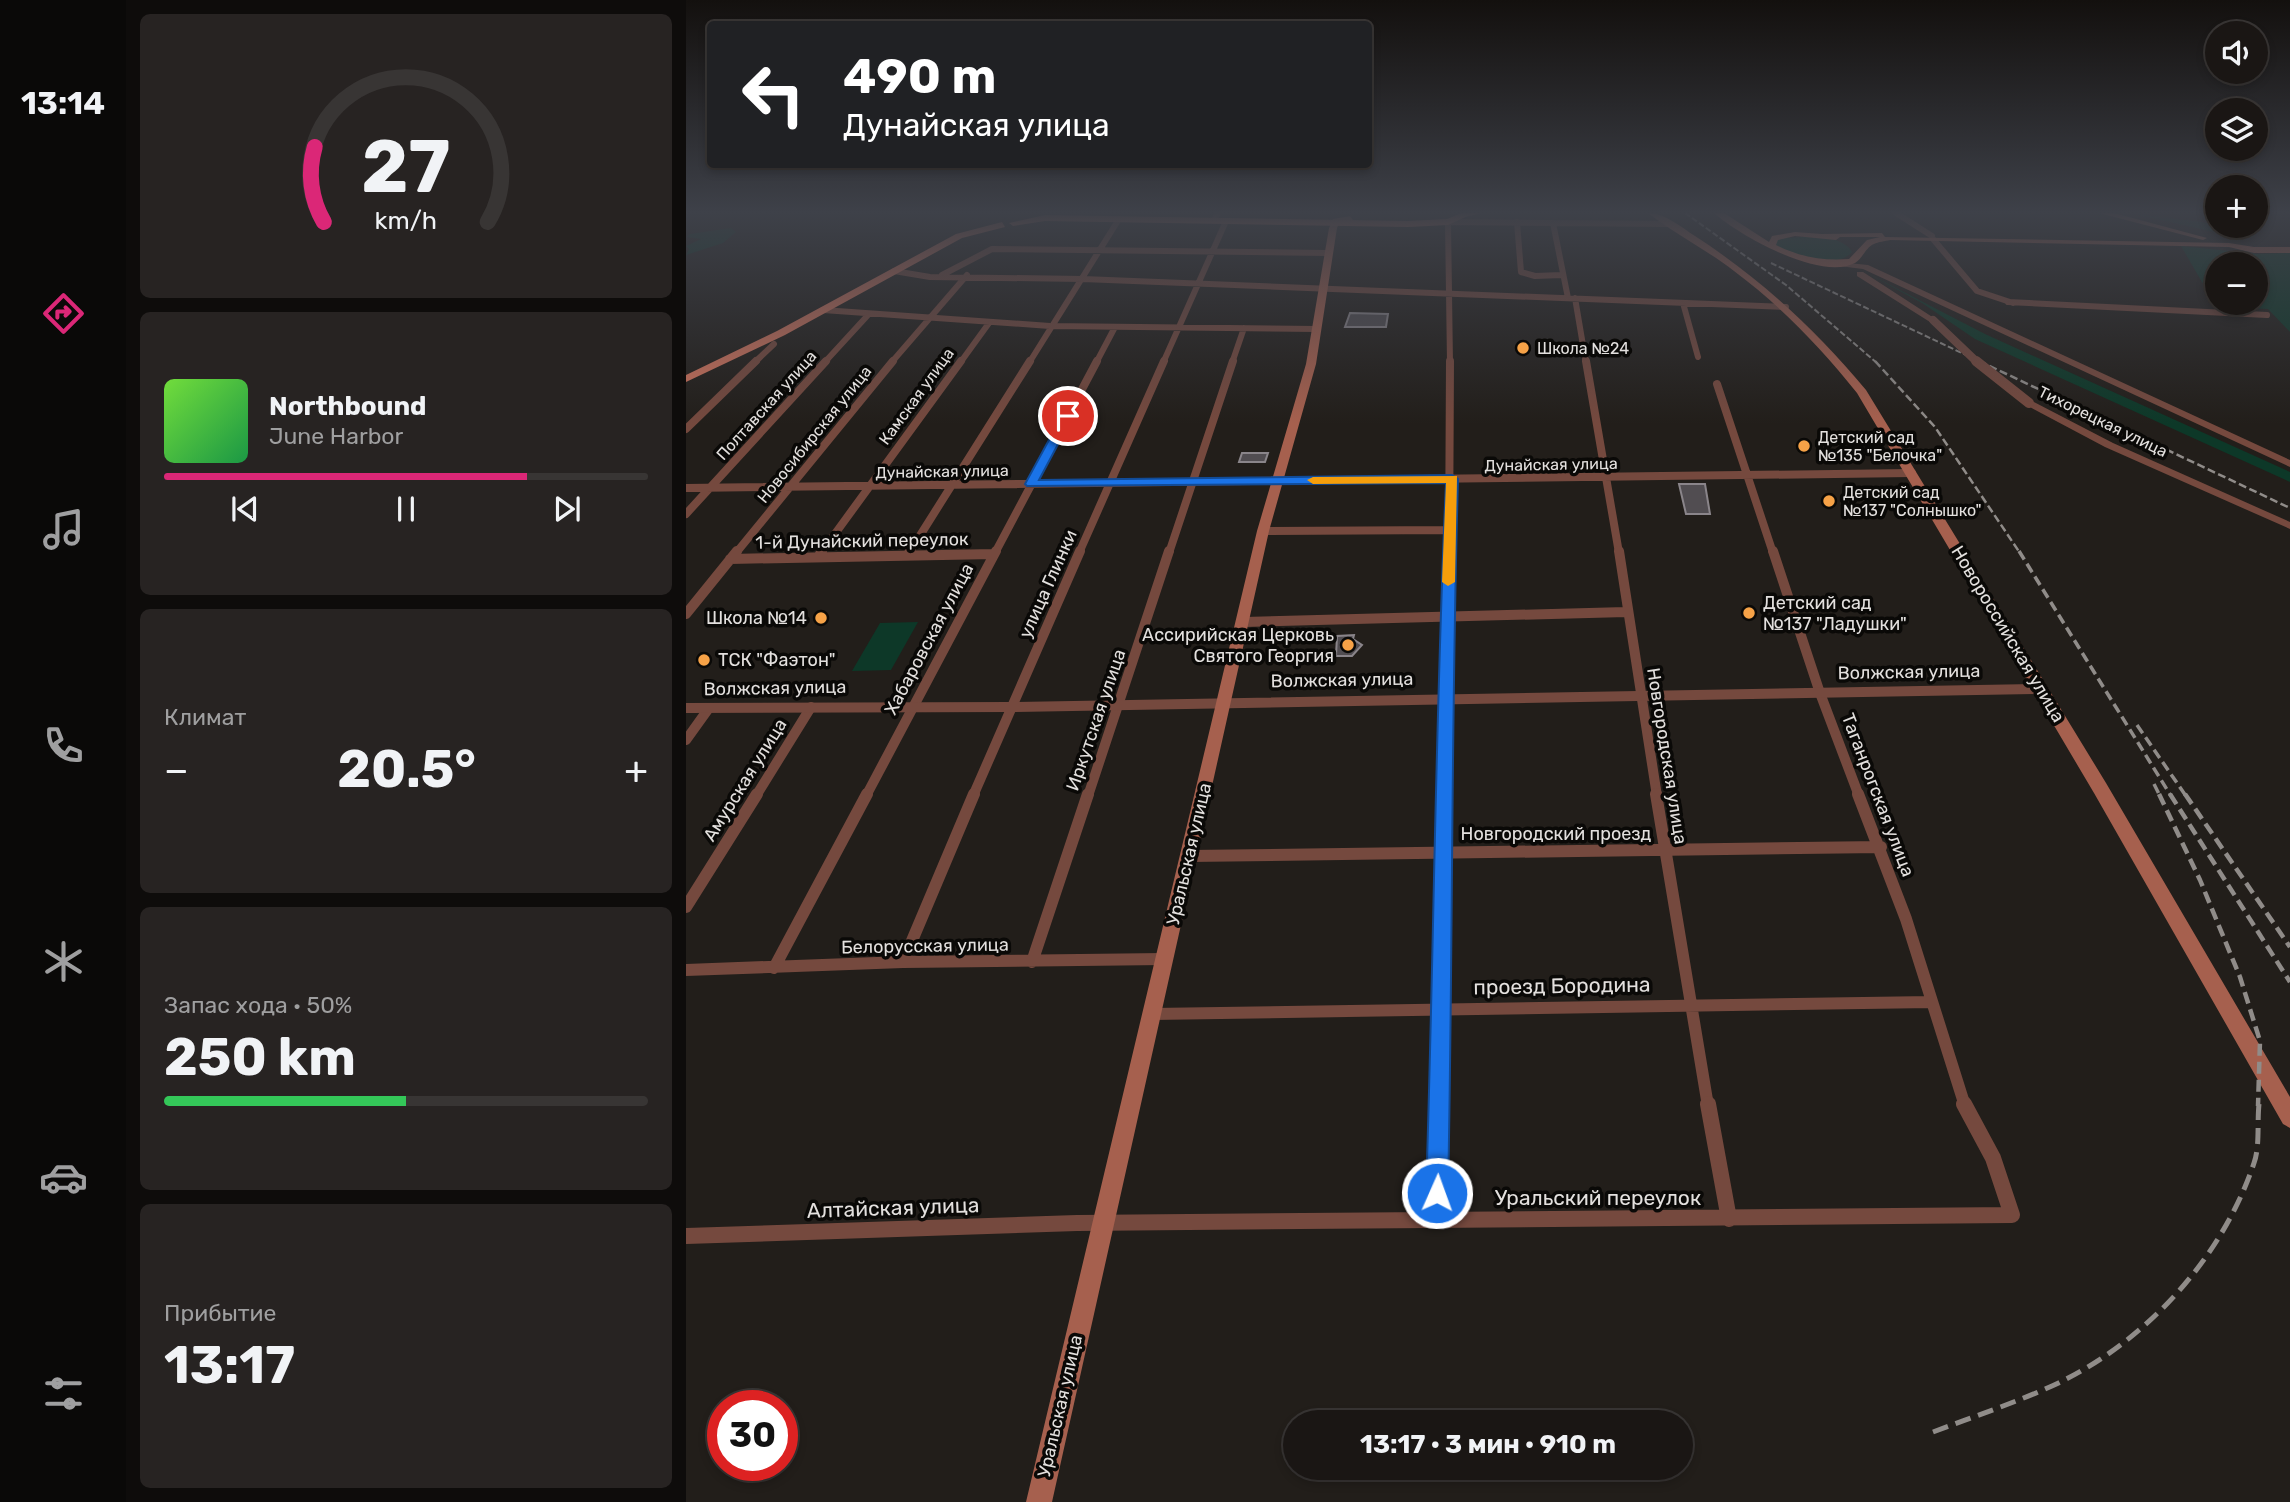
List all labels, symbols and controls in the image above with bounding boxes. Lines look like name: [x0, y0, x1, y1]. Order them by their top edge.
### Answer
map controls: [2205, 21, 2268, 315]
button: sound: [2205, 21, 2268, 84]
text: 490 m: [843, 47, 996, 105]
icon: left: [728, 49, 819, 140]
text: 13:14: [21, 84, 105, 122]
button: layers: [2205, 98, 2268, 161]
text: Дунайская улица: [843, 106, 1110, 144]
text: 27: [361, 124, 451, 210]
button: +: [2205, 175, 2268, 238]
text: km/h: [375, 206, 437, 235]
button: −: [2205, 252, 2268, 315]
icon: directions: [39, 289, 88, 338]
place label: Школа №24: [1537, 339, 1629, 358]
marker: Школа №24: [1515, 340, 1531, 356]
street label: Камская улица: [875, 344, 958, 448]
street label: Полтавская улица: [712, 347, 820, 464]
street label: Новосибирская улица: [753, 362, 876, 507]
street label: Тихорецкая улица: [2035, 382, 2170, 461]
pin: [1038, 386, 1098, 446]
text: Northbound: [269, 391, 427, 422]
icon: arrive: [1049, 397, 1087, 435]
text: June Harbor: [269, 422, 403, 450]
place label: Детский сад №135 "Белочка": [1818, 428, 1942, 465]
marker: Детский сад №135 "Белочка": [1796, 438, 1812, 454]
street label: Дунайская улица: [1484, 454, 1618, 475]
street label: Дунайская улица: [875, 461, 1009, 482]
place label: Детский сад №137 "Солнышко": [1843, 483, 1982, 520]
icon: previous: [226, 490, 264, 528]
icon: pause: [387, 490, 425, 528]
icon: next: [548, 490, 586, 528]
marker: Детский сад №137 "Солнышко": [1821, 493, 1837, 509]
icon: music: [39, 505, 88, 554]
street label: улица Глинки: [1014, 526, 1082, 642]
street label: 1-й Дунайский переулок: [755, 528, 969, 554]
street label: Новороссийская улица: [1947, 542, 2069, 726]
street label: Хабаровская улица: [880, 559, 978, 719]
place label: Детский сад №137 "Ладушки": [1763, 592, 1907, 635]
marker: Детский сад №137 "Ладушки": [1741, 605, 1757, 621]
place label: Школа №14: [706, 607, 807, 629]
marker: Школа №14: [813, 610, 829, 626]
place label: Ассирийская Церковь Святого Георгия: [1142, 624, 1334, 667]
marker: Ассирийская Церковь Святого Георгия: [1340, 637, 1356, 653]
street label: Иркутская улица: [1061, 646, 1131, 794]
place label: ТСК "Фаэтон": [718, 649, 836, 671]
marker: ТСК "Фаэтон": [696, 652, 712, 668]
street label: Волжская улица: [1838, 660, 1980, 684]
street label: Новгородская улица: [1642, 666, 1692, 846]
street label: Волжская улица: [1271, 668, 1413, 692]
street label: Волжская улица: [704, 676, 846, 700]
text: Климат: [164, 703, 246, 731]
street label: Таганрогская улица: [1837, 710, 1919, 880]
street label: Амурская улица: [698, 715, 792, 845]
icon: phone: [39, 721, 88, 770]
text: 20.5°: [337, 738, 476, 800]
text: −: [164, 747, 189, 793]
text: +: [624, 747, 648, 793]
street label: Уральская улица: [1162, 781, 1216, 927]
street label: Новгородский проезд: [1461, 823, 1652, 845]
street label: Белорусская улица: [841, 934, 1009, 958]
icon: climate: [39, 937, 88, 986]
street label: проезд Бородина: [1473, 971, 1651, 1000]
text: Запас хода · 50%: [164, 991, 352, 1019]
text: 250 km: [164, 1026, 356, 1088]
icon: car: [39, 1153, 88, 1202]
position arrow: [1400, 1156, 1474, 1230]
street label: Уральский переулок: [1495, 1185, 1701, 1210]
street label: Алтайская улица: [806, 1192, 980, 1223]
text: Прибытие: [164, 1299, 276, 1327]
street label: Уральская улица: [1033, 1333, 1087, 1479]
text: 13:17: [164, 1334, 295, 1396]
icon: filters: [39, 1369, 88, 1418]
speed limit sign: 30: [707, 1390, 798, 1481]
text: 13:17 · 3 мин · 910 m: [1360, 1429, 1616, 1460]

